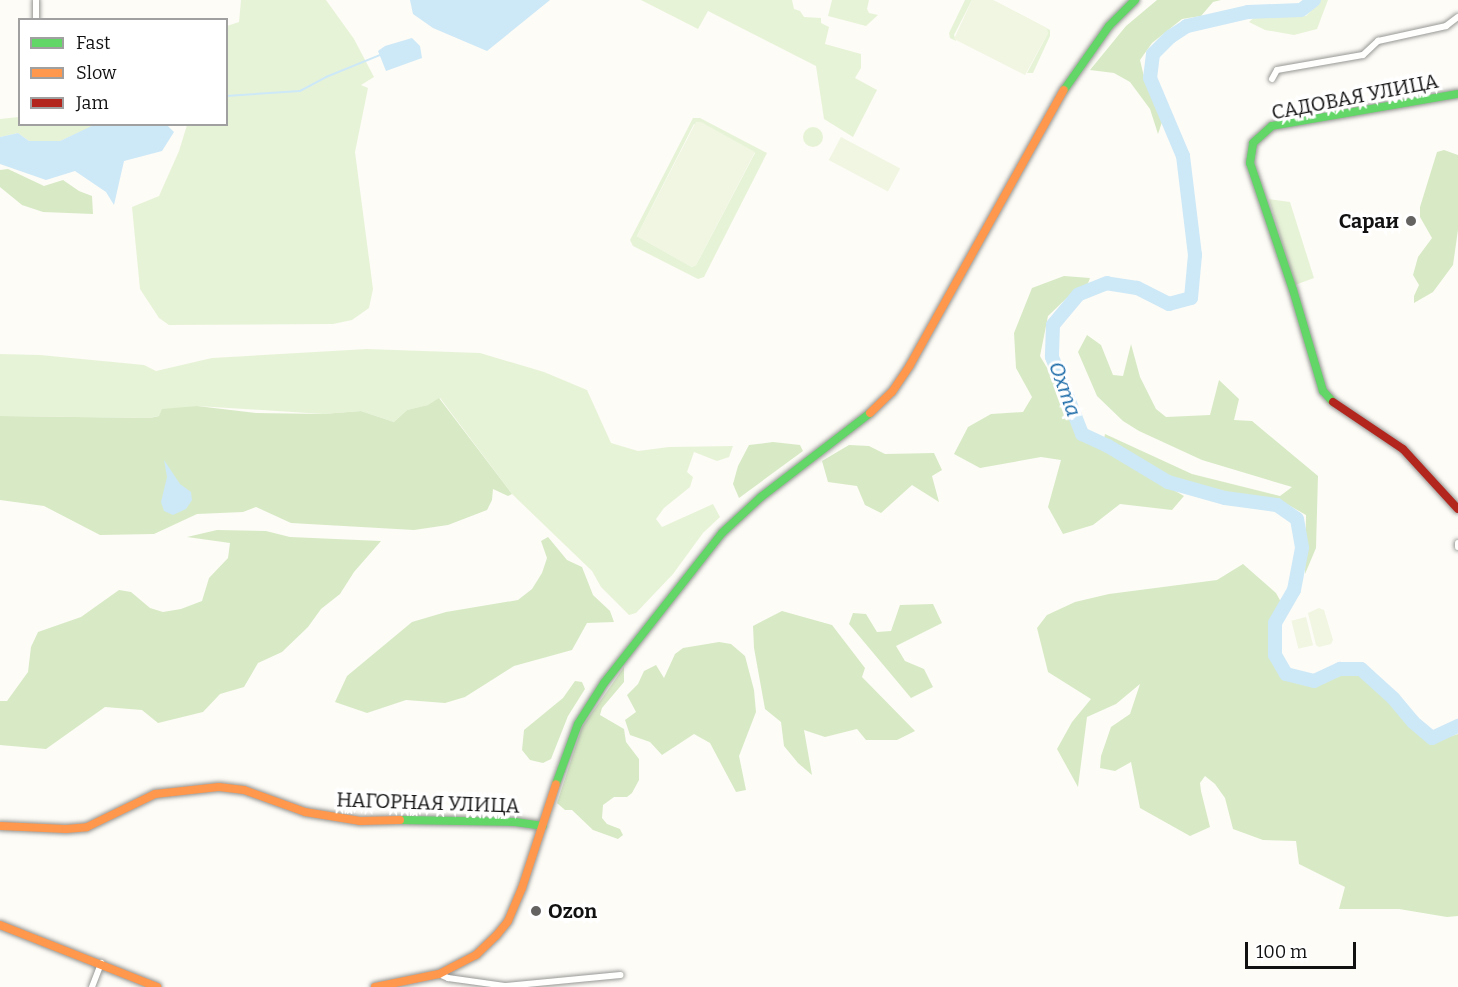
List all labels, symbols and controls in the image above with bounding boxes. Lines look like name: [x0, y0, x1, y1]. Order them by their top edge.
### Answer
legend: [18, 18, 228, 126]
text: Fast: [76, 32, 111, 54]
text: Slow: [76, 62, 116, 84]
street label: САДОВАЯ УЛИЦА: [1270, 69, 1440, 125]
text: Jam: [76, 92, 109, 114]
place label: Сараи: [1339, 209, 1399, 233]
marker: Сараи: [1404, 214, 1418, 228]
water label: Охта: [1043, 358, 1087, 420]
street label: НАГОРНАЯ УЛИЦА: [336, 788, 520, 818]
place label: Ozon: [548, 899, 597, 923]
marker: Ozon: [529, 904, 543, 918]
scale bar: [1248, 930, 1359, 968]
text: 100 m: [1256, 941, 1307, 963]

